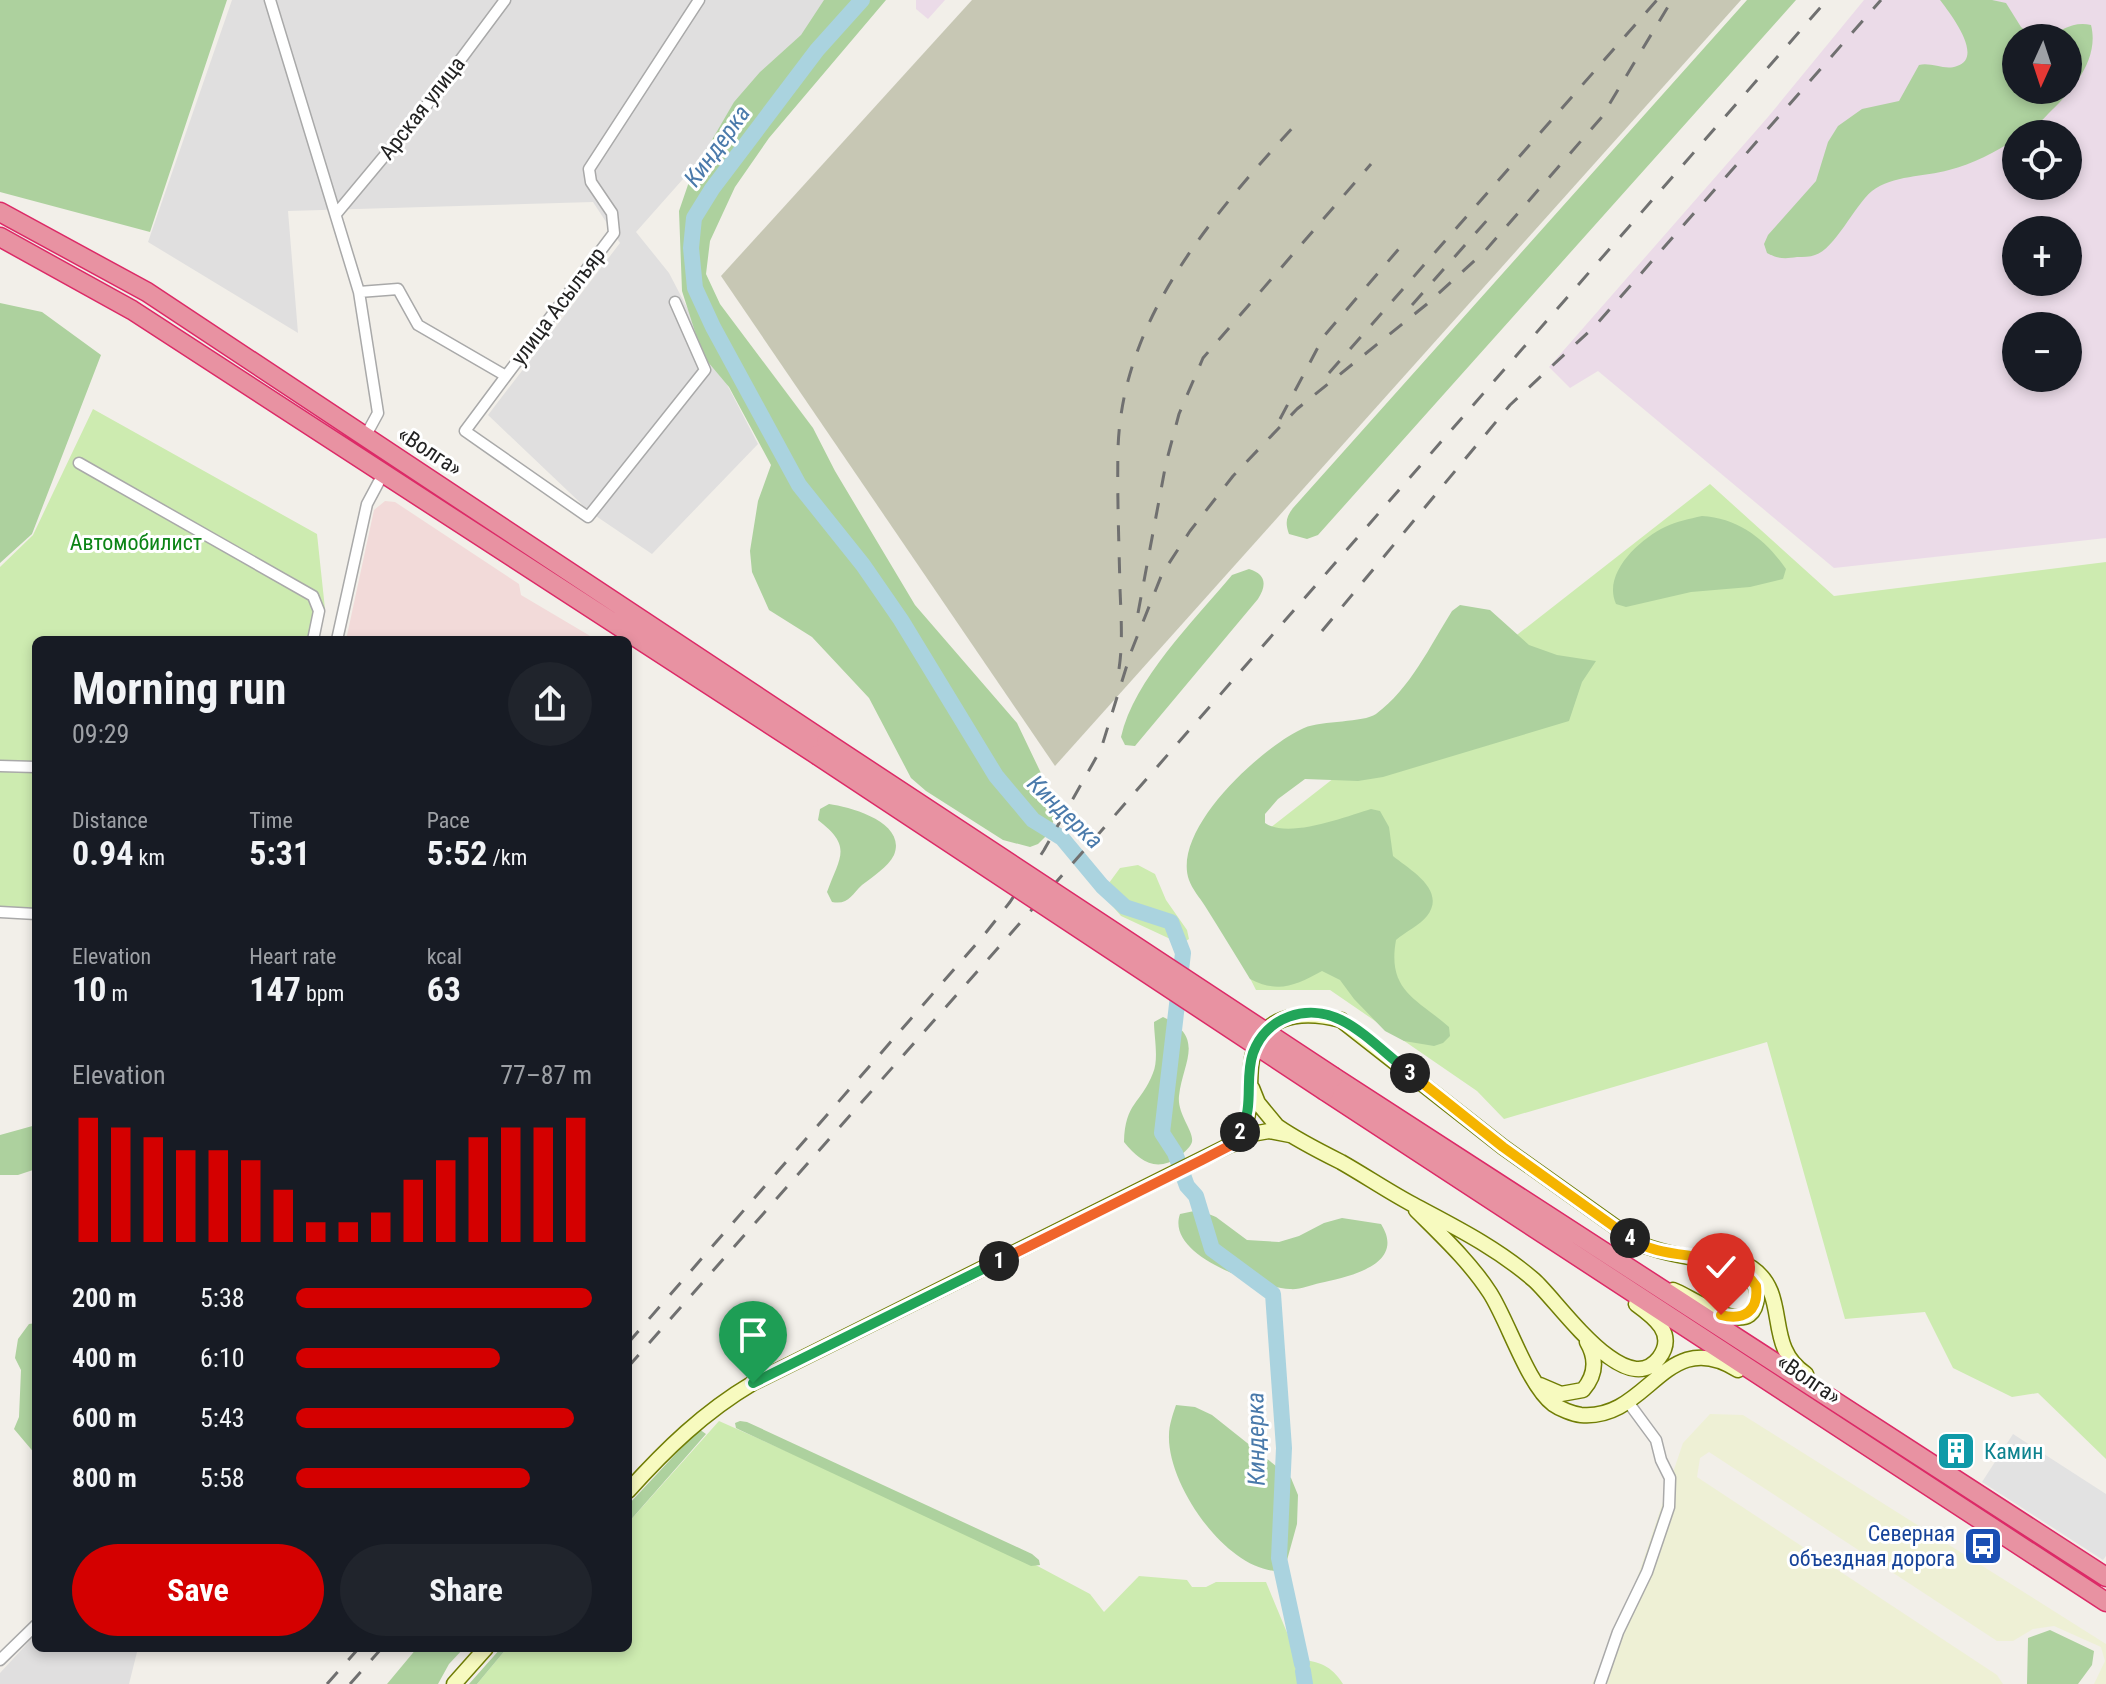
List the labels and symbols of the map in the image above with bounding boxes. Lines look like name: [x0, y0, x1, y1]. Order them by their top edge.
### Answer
north arrow: [2002, 24, 2082, 104]
street label: Арская улица: [374, 52, 470, 164]
water label: Киндерка: [678, 100, 756, 192]
street label: улица Асылъяр: [506, 242, 610, 370]
street label: «Волга»: [393, 421, 467, 481]
park label: Автомобилист: [70, 530, 202, 555]
water label: Киндерка: [1022, 769, 1108, 855]
pin: 3: [1390, 1053, 1430, 1093]
pin: 2: [1220, 1112, 1260, 1152]
pin: 4: [1610, 1218, 1650, 1258]
pin: [1687, 1233, 1755, 1315]
pin: 1: [979, 1241, 1019, 1281]
pin: [719, 1301, 787, 1383]
street label: «Волга»: [1772, 1349, 1846, 1409]
water label: Киндерка: [1241, 1392, 1271, 1486]
building icon: Камин: [1935, 1430, 1977, 1472]
place label: Камин: [1984, 1439, 2043, 1464]
place label: Северная объездная дорога: [1789, 1521, 1955, 1571]
bus stop icon: Северная объездная дорога: [1962, 1525, 2004, 1567]

